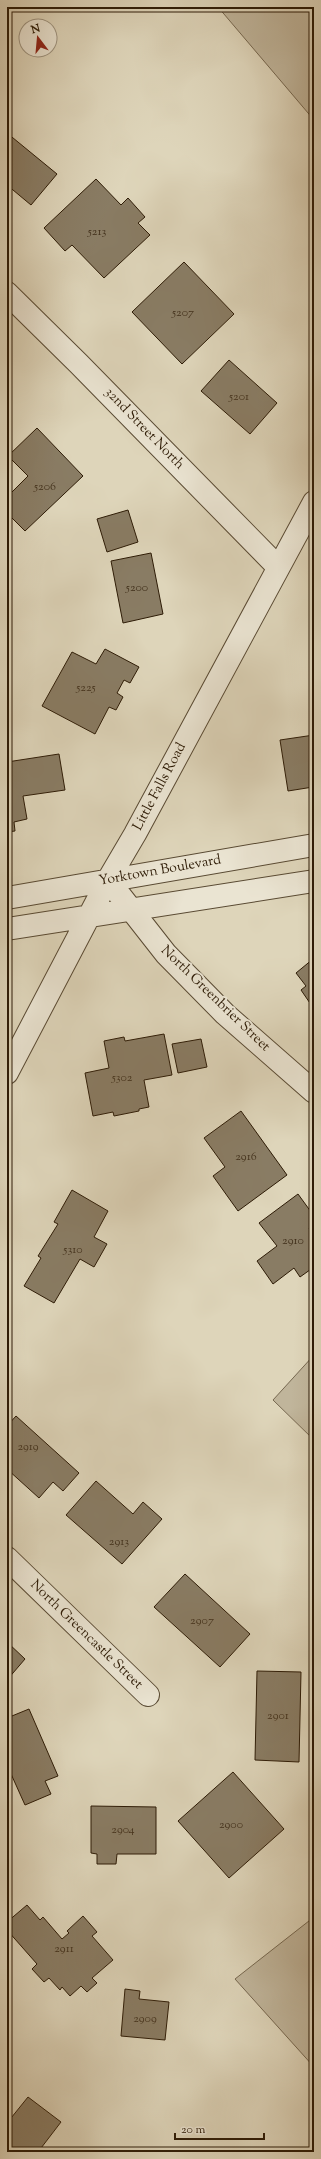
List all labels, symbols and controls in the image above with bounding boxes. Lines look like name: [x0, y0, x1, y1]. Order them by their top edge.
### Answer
north arrow: [18, 18, 58, 58]
text: N: [28, 20, 42, 39]
house number: 5213: [87, 223, 106, 241]
house number: 5207: [171, 304, 194, 322]
street label: 32nd Street North: [100, 383, 188, 475]
house number: 5201: [228, 388, 249, 406]
house number: 5206: [33, 478, 56, 496]
house number: 5200: [125, 579, 148, 597]
house number: 5225: [75, 679, 96, 697]
street label: Little Falls Road: [128, 739, 192, 835]
street label: Yorktown Boulevard: [97, 850, 223, 892]
street label: North Greenbrier Street: [156, 941, 274, 1057]
house number: 5302: [111, 1069, 133, 1087]
house number: 2916: [235, 1148, 257, 1166]
house number: 2910: [282, 1232, 304, 1250]
house number: 5310: [62, 1241, 83, 1259]
house number: 2919: [17, 1438, 39, 1456]
house number: 2913: [109, 1533, 129, 1551]
street label: North Greencastle Street: [25, 1576, 147, 1695]
house number: 2907: [190, 1612, 214, 1630]
house number: 2901: [267, 1707, 289, 1725]
house number: 2900: [219, 1816, 243, 1834]
house number: 2904: [111, 1821, 135, 1839]
house number: 2911: [54, 1940, 74, 1958]
house number: 2909: [133, 2010, 157, 2028]
scale bar: [175, 2115, 264, 2141]
text: 20 m: [181, 2121, 206, 2139]

